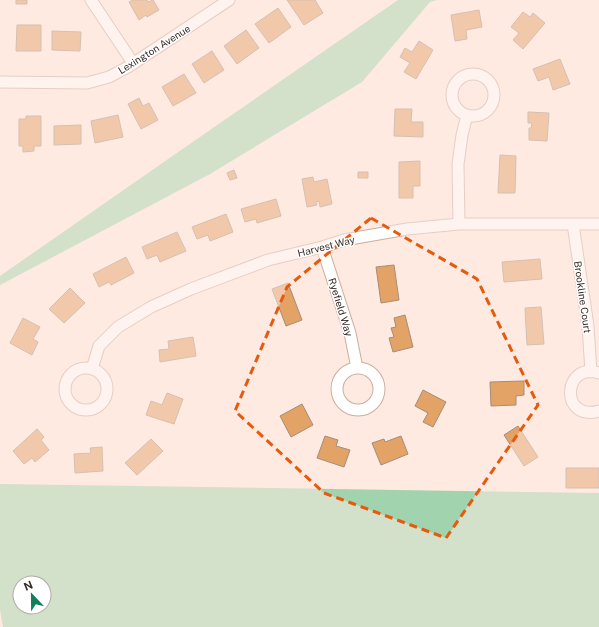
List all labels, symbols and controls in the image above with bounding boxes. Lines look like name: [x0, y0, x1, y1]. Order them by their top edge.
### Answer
street label: Lexington Avenue: [116, 22, 193, 76]
street label: Harvest Way: [296, 233, 357, 259]
street label: Brookline Court: [572, 260, 594, 334]
street label: Ryefield Way: [326, 276, 356, 338]
north arrow: [12, 575, 52, 615]
text: N: [22, 579, 34, 593]

